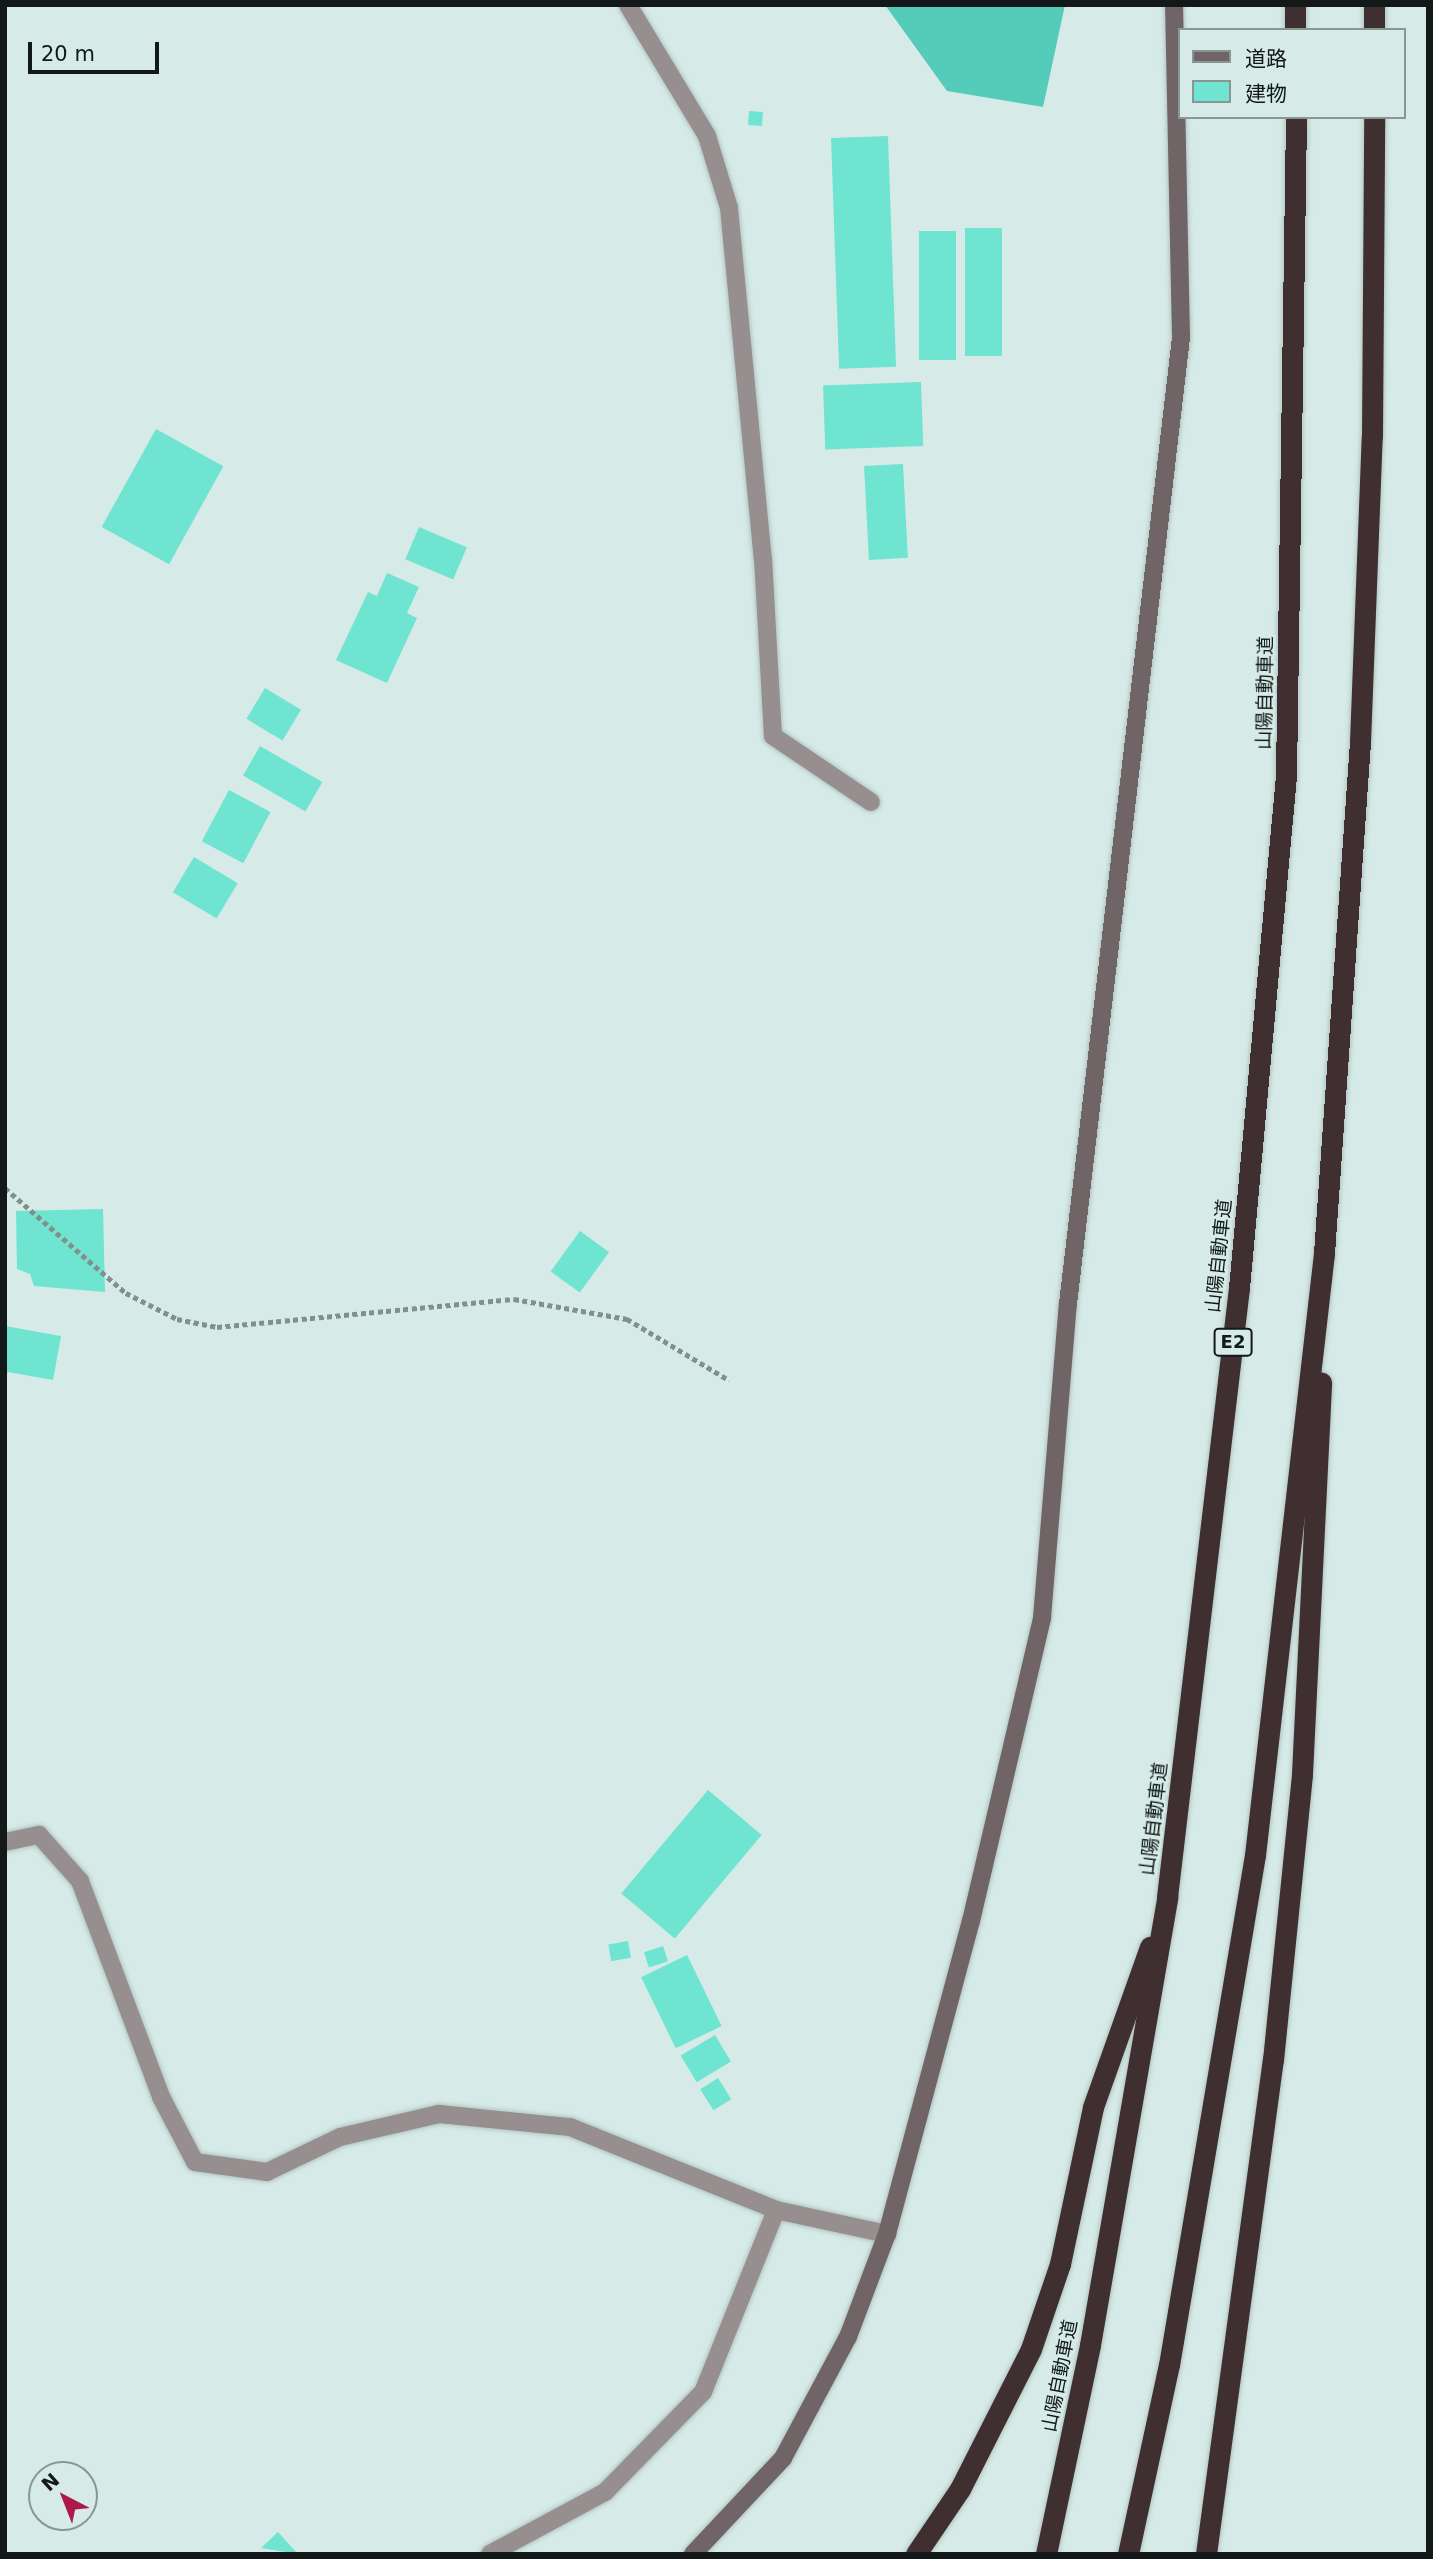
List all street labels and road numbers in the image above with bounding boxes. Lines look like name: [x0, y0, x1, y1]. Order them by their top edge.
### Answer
street label: 山陽自動車道: [1253, 636, 1277, 750]
street label: 山陽自動車道: [1202, 1198, 1236, 1314]
road number: E2: [1212, 1328, 1254, 1357]
street label: 山陽自動車道: [1136, 1761, 1172, 1877]
street label: 山陽自動車道: [1038, 2318, 1082, 2434]

